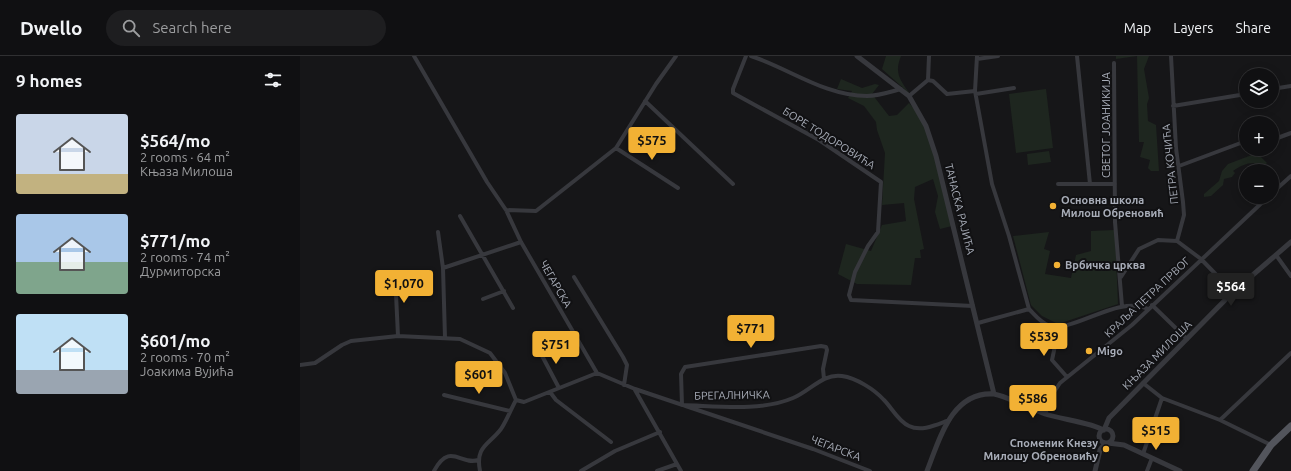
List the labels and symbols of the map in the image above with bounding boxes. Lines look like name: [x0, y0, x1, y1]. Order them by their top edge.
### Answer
street label: СВЕТОГ ЈОАНИКИЈА: [1100, 71, 1112, 178]
street label: БОРЕ ТОДОРОВИЋА: [781, 105, 878, 172]
street label: ПЕТРА КОЧИЋА: [1160, 122, 1180, 205]
pin: $575: [628, 127, 676, 161]
street label: ТАНАСКА РАЈИЋА: [943, 162, 977, 256]
place label: Основна школа Милош Обреновић: [1061, 194, 1164, 219]
marker: Основна школа Милош Обреновић: [1048, 201, 1058, 211]
street label: КРАЉА ПЕТРА ПРВОГ: [1102, 254, 1192, 340]
street label: ЧЕГАРСКА: [538, 258, 575, 310]
place label: Врбичка црква: [1065, 259, 1145, 271]
marker: Врбичка црква: [1052, 260, 1062, 270]
pin: $1,070: [371, 270, 437, 304]
pin: $564: [1207, 273, 1255, 307]
pin: $771: [727, 315, 775, 349]
street label: КЊАЗА МИЛОША: [1120, 317, 1195, 392]
pin: $539: [1020, 323, 1068, 357]
pin: $751: [532, 331, 580, 365]
place label: Migo: [1097, 345, 1123, 357]
marker: Migo: [1084, 346, 1094, 356]
pin: $601: [455, 361, 503, 395]
pin: $586: [1009, 385, 1057, 419]
street label: БРЕГАЛНИЧКА: [694, 388, 771, 402]
pin: $515: [1132, 417, 1180, 451]
street label: ЧЕГАРСКА: [809, 433, 863, 463]
place label: Споменик Кнезу Милошу Обреновићу: [984, 437, 1098, 462]
marker: Споменик Кнезу Милошу Обреновићу: [1101, 444, 1111, 454]

